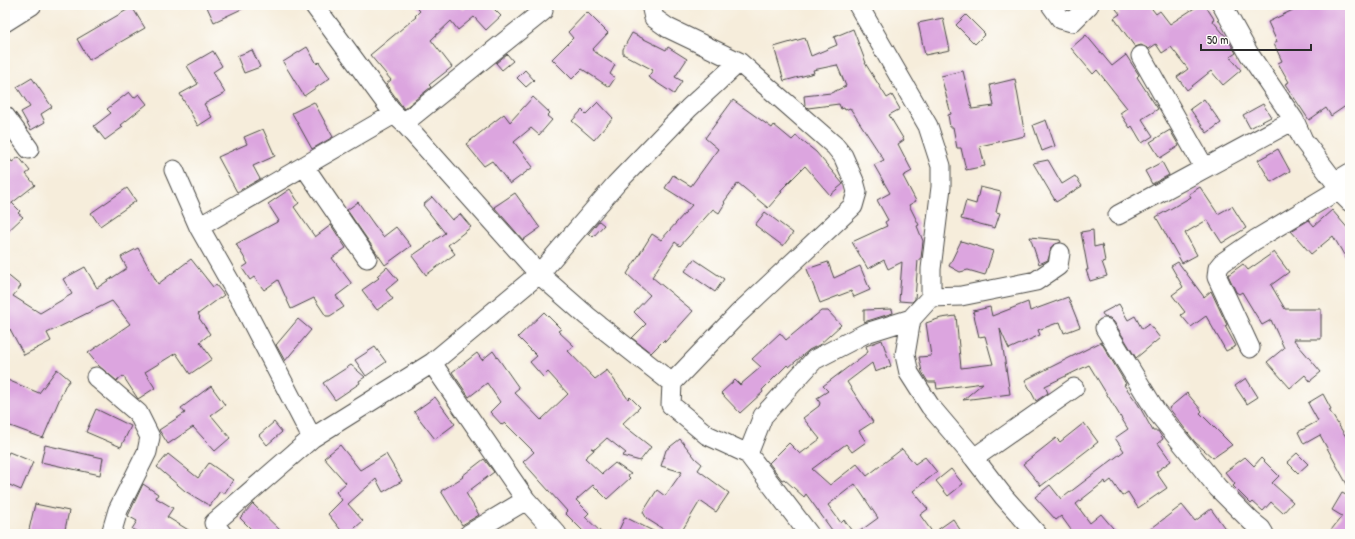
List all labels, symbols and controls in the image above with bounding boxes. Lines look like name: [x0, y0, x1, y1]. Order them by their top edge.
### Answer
scale bar: [1201, 26, 1311, 52]
text: 50 m: [1207, 31, 1228, 48]

